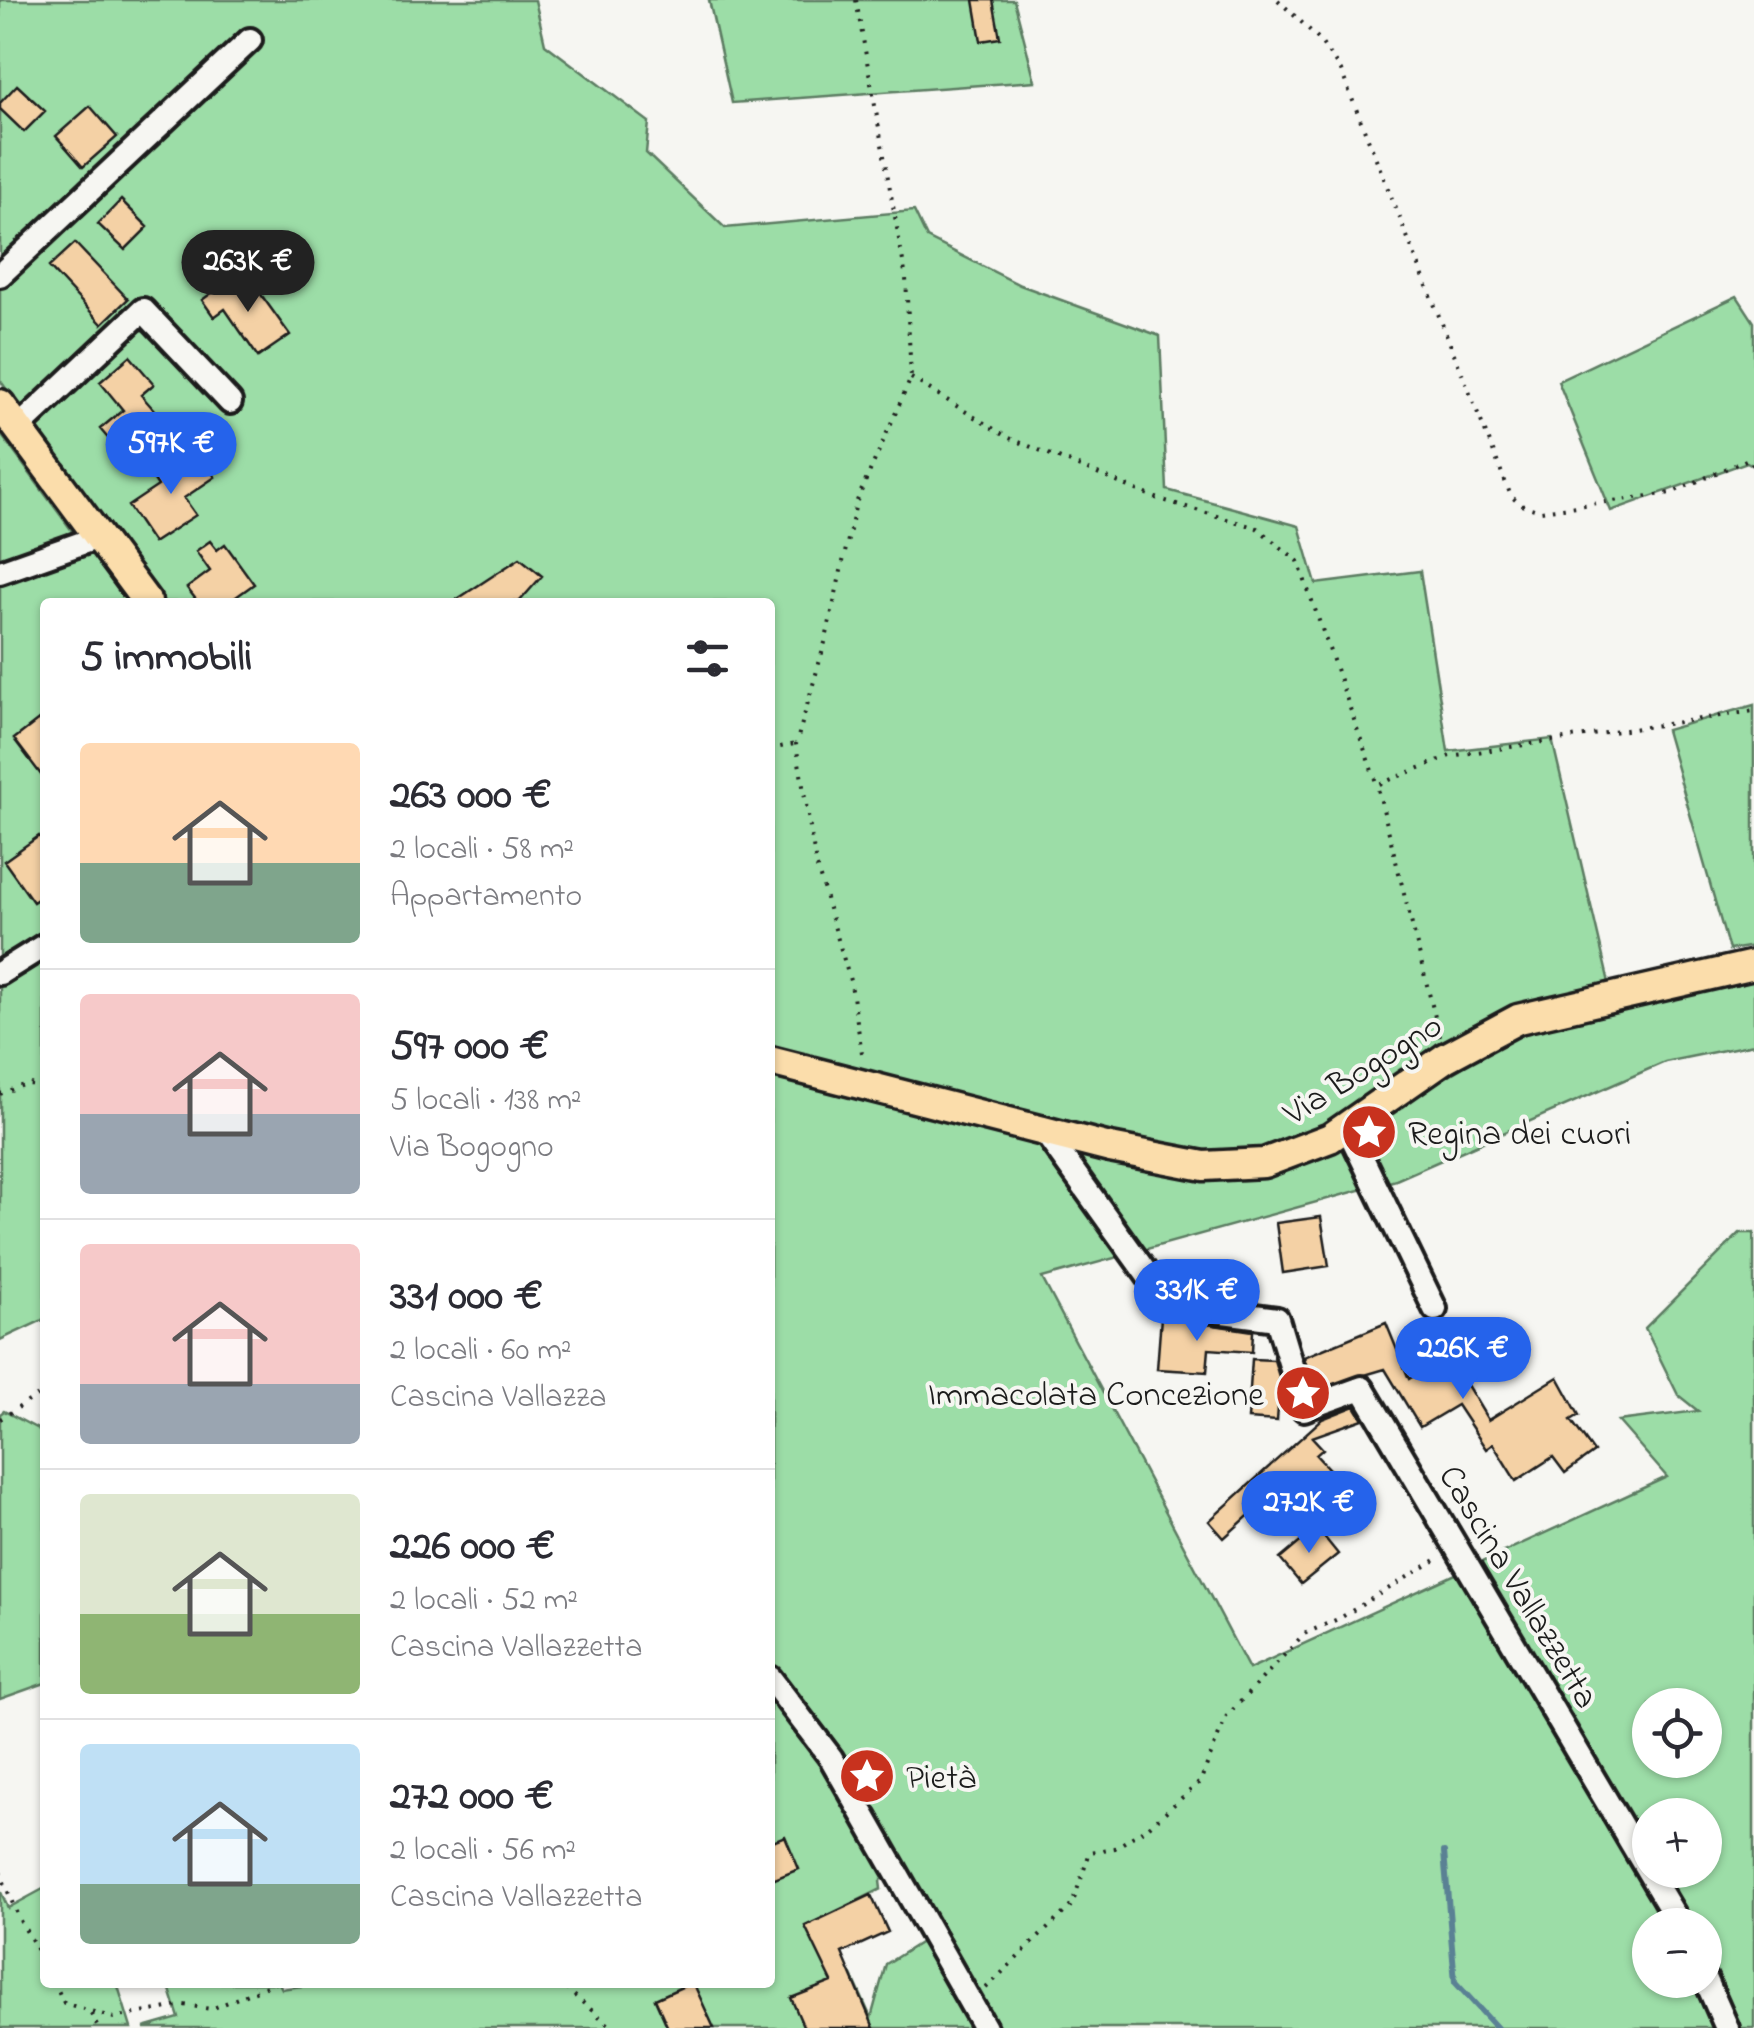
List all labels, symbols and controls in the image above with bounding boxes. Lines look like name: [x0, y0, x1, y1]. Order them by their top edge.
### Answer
pin: 263K €: [167, 230, 329, 315]
text: 263K €: [203, 239, 293, 286]
pin: 597K €: [90, 412, 252, 497]
text: 597K €: [128, 421, 214, 468]
text: 5 immobili: [80, 628, 252, 689]
icon: filters: [680, 631, 735, 686]
text: 263 000 €: [390, 766, 551, 827]
icon: home: [160, 783, 280, 903]
text: 2 locali · 58 m²: [390, 827, 574, 874]
text: Appartamento: [390, 874, 582, 921]
street label: Via Bogogno: [1274, 1002, 1453, 1141]
text: 597 000 €: [390, 1017, 549, 1078]
icon: home: [160, 1034, 280, 1154]
text: 5 locali · 138 m²: [390, 1078, 582, 1125]
place icon: Regina dei cuori: [1339, 1102, 1399, 1162]
place label: Regina dei cuori: [1408, 1110, 1631, 1161]
text: Via Bogogno: [390, 1125, 554, 1172]
pin: 331K €: [1116, 1259, 1278, 1344]
text: 331 000 €: [390, 1267, 543, 1328]
text: 331K €: [1156, 1268, 1238, 1315]
icon: home: [160, 1284, 280, 1404]
pin: 226K €: [1382, 1317, 1544, 1402]
text: 226K €: [1417, 1326, 1509, 1373]
text: 2 locali · 60 m²: [390, 1328, 572, 1375]
place icon: Immacolata Concezione: [1273, 1363, 1333, 1423]
place label: Immacolata Concezione: [928, 1371, 1264, 1422]
text: Cascina Vallazza: [390, 1375, 607, 1422]
street label: Cascina Vallazzetta: [1424, 1456, 1610, 1719]
pin: 272K €: [1228, 1471, 1390, 1556]
text: 272K €: [1264, 1480, 1354, 1527]
text: 226 000 €: [390, 1517, 555, 1578]
icon: home: [160, 1534, 280, 1654]
text: 2 locali · 52 m²: [390, 1578, 578, 1625]
text: Cascina Vallazzetta: [390, 1625, 642, 1672]
map controls: [1632, 1688, 1722, 1998]
button: locate: [1632, 1688, 1722, 1778]
place icon: Pietà: [837, 1746, 897, 1806]
place label: Pietà: [906, 1754, 976, 1805]
text: 272 000 €: [390, 1767, 554, 1828]
icon: home: [160, 1784, 280, 1904]
button: +: [1632, 1798, 1722, 1888]
text: 2 locali · 56 m²: [390, 1828, 576, 1875]
text: Cascina Vallazzetta: [390, 1875, 642, 1922]
button: −: [1632, 1908, 1722, 1998]

